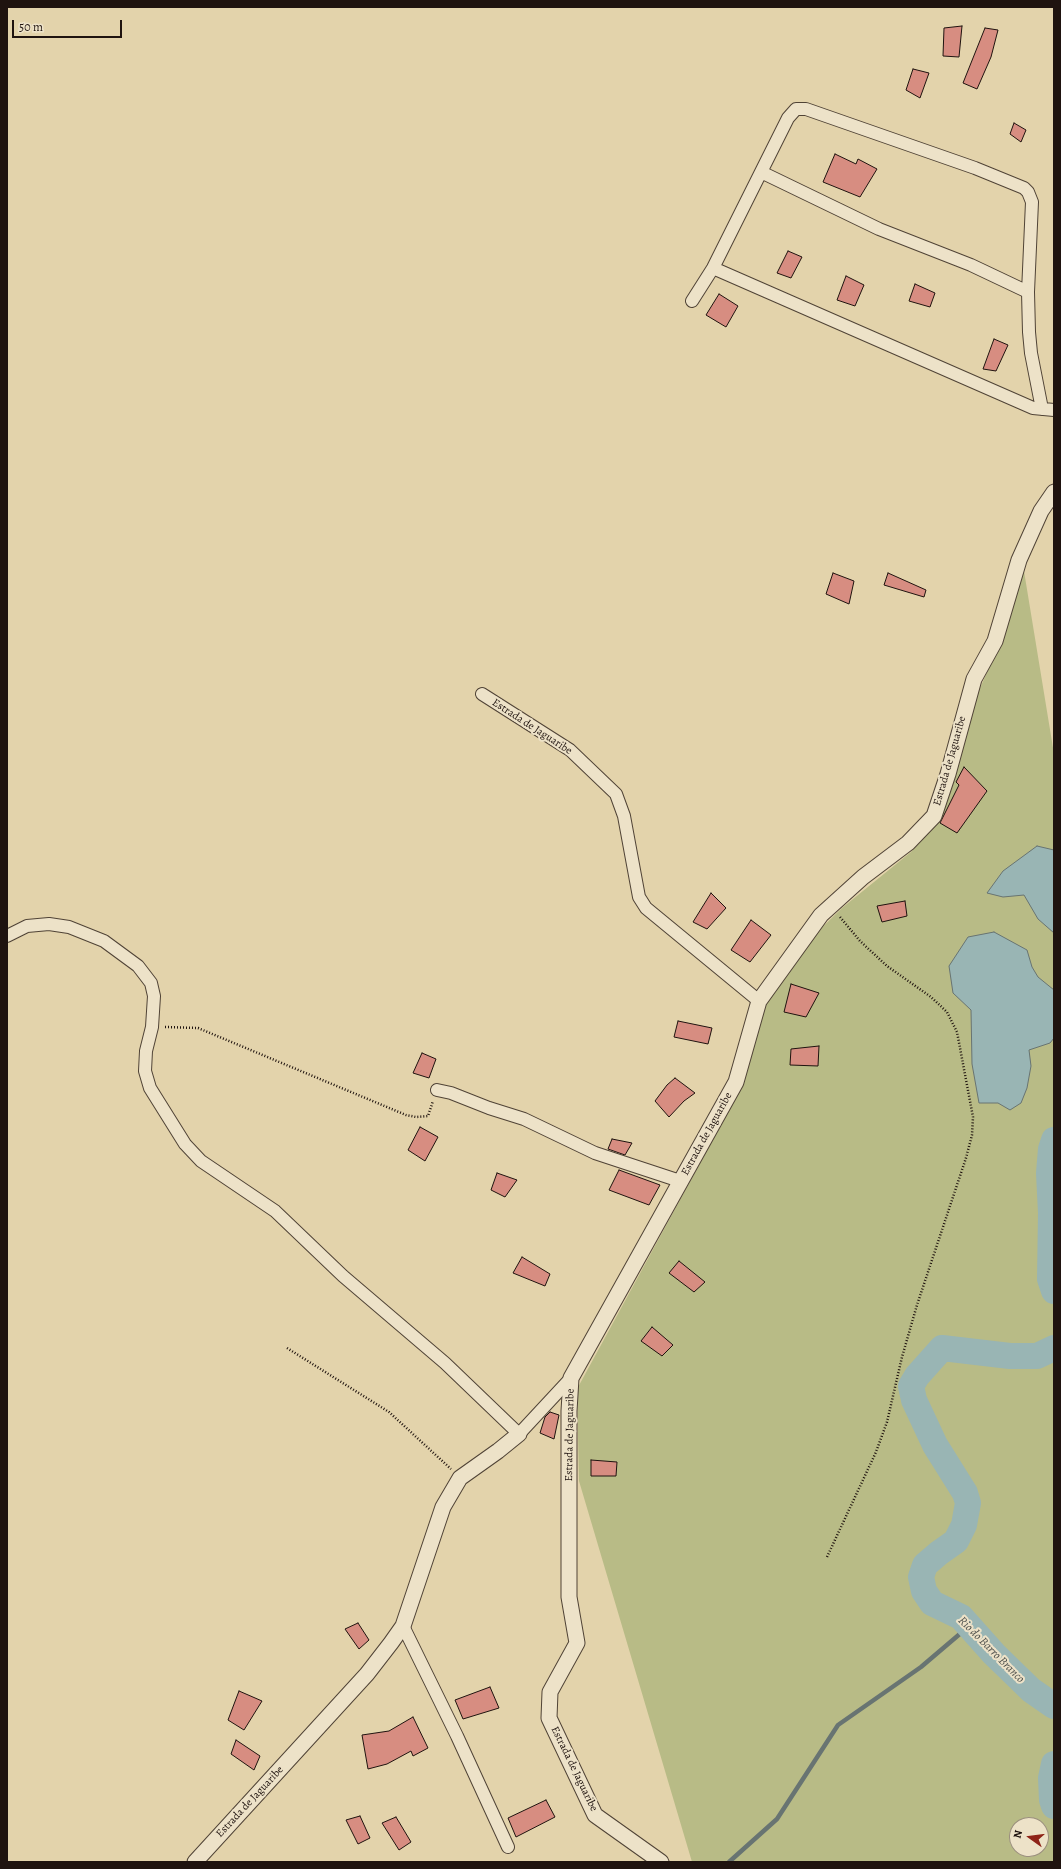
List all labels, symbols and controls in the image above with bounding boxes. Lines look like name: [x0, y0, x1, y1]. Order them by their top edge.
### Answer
scale bar: [14, 12, 124, 38]
text: 50 m: [19, 19, 43, 35]
street label: Estrada de Jaguaribe: [489, 696, 575, 758]
street label: Estrada de Jaguaribe: [931, 715, 969, 807]
street label: Estrada de Jaguaribe: [679, 1090, 735, 1178]
street label: Estrada de Jaguaribe: [563, 1388, 577, 1482]
water label: Rio do Barro Branco: [955, 1614, 1027, 1686]
street label: Estrada de Jaguaribe: [548, 1724, 600, 1814]
street label: Estrada de Jaguaribe: [214, 1764, 286, 1840]
north arrow: [1009, 1817, 1049, 1857]
text: N: [1010, 1829, 1026, 1840]

